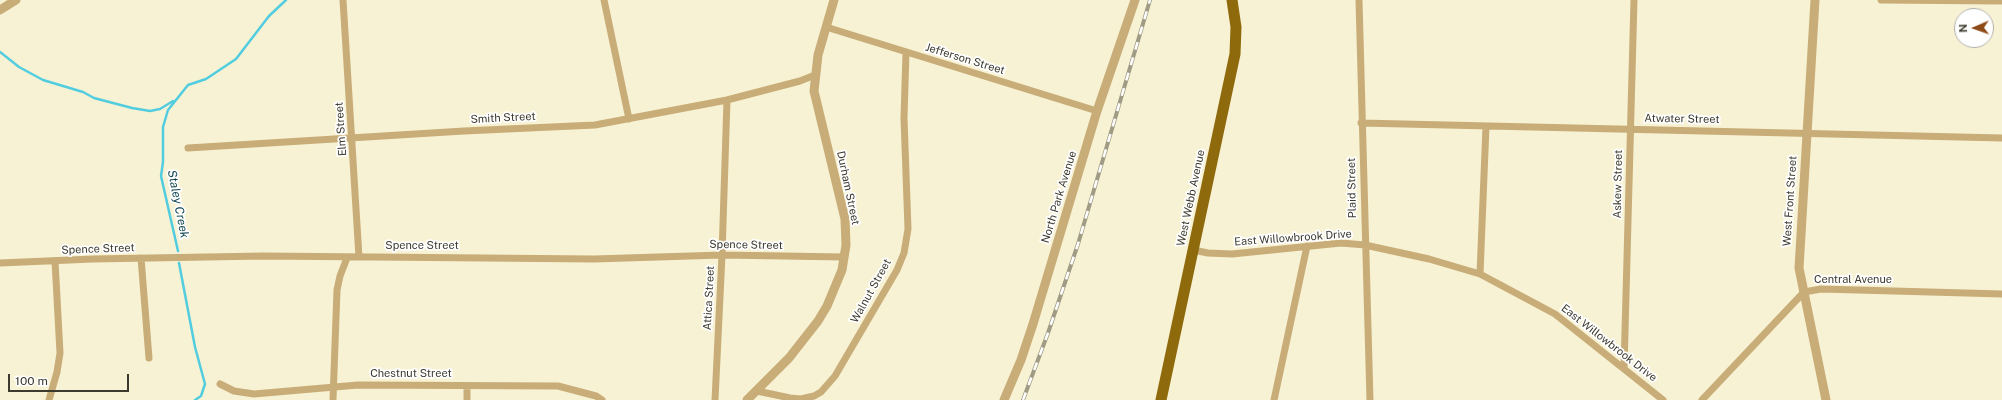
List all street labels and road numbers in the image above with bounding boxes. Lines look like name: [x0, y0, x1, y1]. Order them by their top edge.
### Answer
street label: Jefferson Street: [924, 41, 1006, 77]
street label: Elm Street: [333, 101, 349, 157]
street label: Smith Street: [470, 110, 536, 126]
street label: Atwater Street: [1644, 112, 1720, 126]
street label: North Park Avenue: [1039, 149, 1079, 245]
street label: West Webb Avenue: [1174, 149, 1208, 247]
street label: Durham Street: [834, 150, 862, 226]
street label: Askew Street: [1611, 150, 1625, 218]
street label: West Front Street: [1780, 155, 1800, 247]
street label: Plaid Street: [1345, 158, 1359, 218]
street label: East Willowbrook Drive: [1234, 227, 1352, 249]
street label: Spence Street: [709, 238, 783, 252]
street label: Spence Street: [385, 239, 459, 253]
street label: Spence Street: [61, 241, 135, 257]
street label: Walnut Street: [848, 257, 894, 325]
street label: Attica Street: [701, 265, 717, 331]
street label: Central Avenue: [1814, 273, 1892, 287]
street label: East Willowbrook Drive: [1559, 302, 1659, 384]
street label: Chestnut Street: [370, 367, 452, 381]

